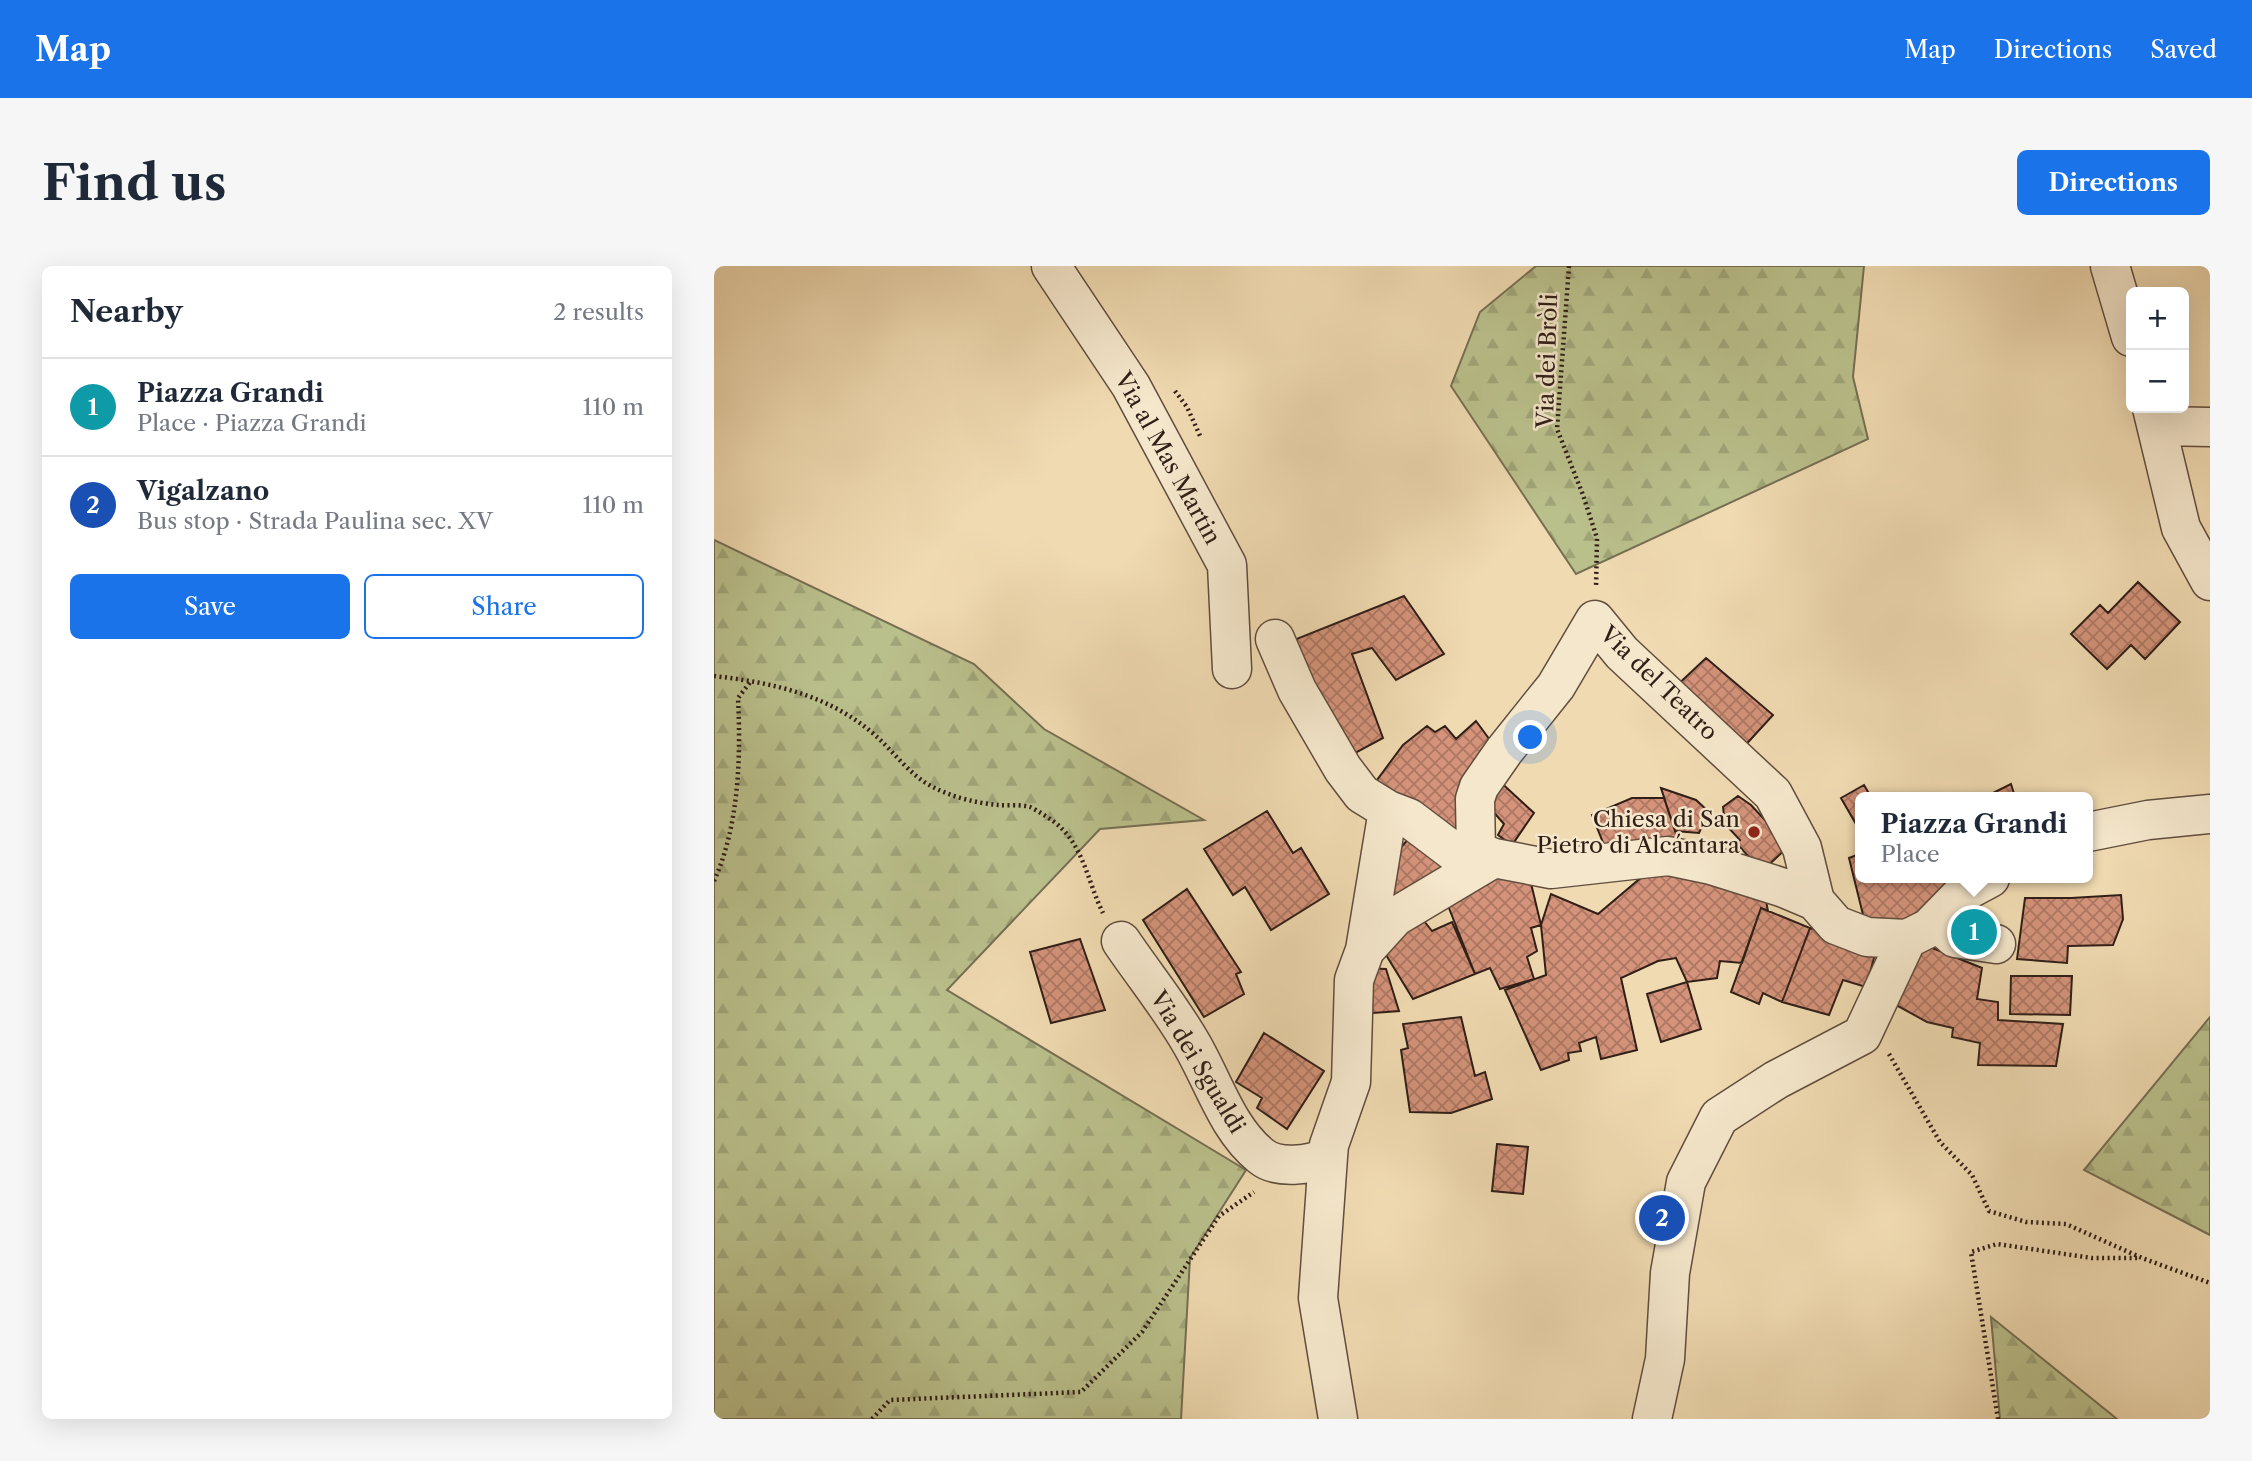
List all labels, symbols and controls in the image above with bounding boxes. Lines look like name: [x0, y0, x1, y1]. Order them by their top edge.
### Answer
text: Map: [35, 29, 111, 70]
text: Map: [1904, 35, 1956, 64]
text: Directions: [1994, 35, 2112, 64]
text: Saved: [2150, 35, 2217, 64]
button: Directions: [2017, 150, 2210, 215]
text: Find us: [42, 152, 226, 213]
map controls: [2126, 287, 2189, 413]
button: +: [2126, 287, 2189, 350]
text: Nearby: [70, 293, 183, 330]
street label: Via dei Bròli: [1531, 293, 1563, 430]
text: 2 results: [553, 298, 644, 326]
button: −: [2126, 350, 2189, 413]
street label: Via al Mas Martin: [1109, 366, 1227, 549]
text: Piazza Grandi: [137, 377, 324, 409]
text: 1: [88, 393, 98, 421]
text: 110 m: [583, 393, 644, 421]
text: Place · Piazza Grandi: [137, 409, 367, 437]
text: Vigalzano: [137, 475, 269, 507]
text: 2: [86, 491, 100, 519]
text: 110 m: [583, 491, 644, 519]
text: Bus stop · Strada Paulina sec. XV: [137, 507, 493, 535]
button: Save: [70, 574, 350, 639]
button: Share: [364, 574, 644, 639]
street label: Via del Teatro: [1594, 619, 1724, 746]
your location: [1513, 720, 1547, 754]
popup: [1855, 792, 2093, 883]
place label: Chiesa di San Pietro di Alcántara: [1537, 805, 1741, 859]
text: Piazza Grandi: [1881, 808, 2067, 840]
marker: Chiesa di San Pietro di Alcántara: [1746, 824, 1762, 840]
text: Place: [1881, 840, 1940, 868]
pin: 1: [1951, 906, 1997, 958]
street label: Via dei Sgualdi: [1144, 985, 1252, 1138]
pin: 2: [1639, 1192, 1685, 1244]

